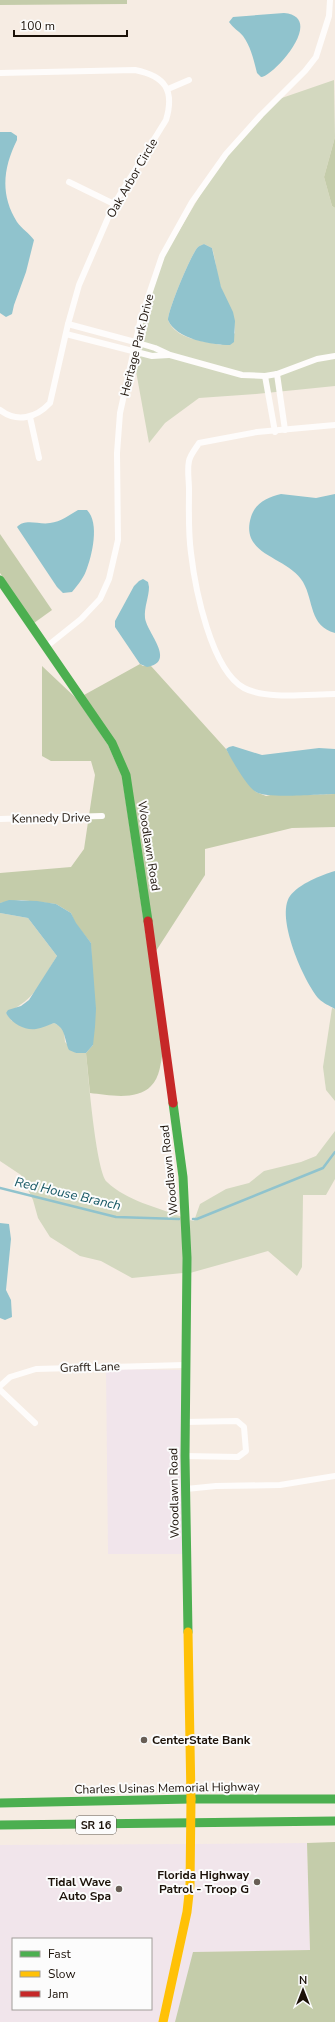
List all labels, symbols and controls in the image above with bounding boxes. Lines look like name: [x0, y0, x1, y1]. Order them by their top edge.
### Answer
scale bar: [14, 12, 127, 38]
text: 100 m: [20, 18, 55, 34]
street label: Oak Arbor Circle: [103, 135, 161, 221]
street label: Heritage Park Drive: [117, 292, 157, 398]
street label: Woodlawn Road: [134, 800, 164, 892]
street label: Kennedy Drive: [12, 809, 90, 827]
street label: Woodlawn Road: [156, 1124, 182, 1216]
water label: Red House Branch: [13, 1173, 123, 1215]
street label: Grafft Lane: [60, 1358, 120, 1376]
street label: Woodlawn Road: [165, 1448, 183, 1538]
place label: CenterState Bank: [152, 1732, 251, 1748]
marker: CenterState Bank: [139, 1735, 149, 1745]
street label: Charles Usinas Memorial Highway: [74, 1778, 261, 1798]
road number: SR 16: [76, 1816, 116, 1834]
place label: Florida Highway Patrol - Troop G: [157, 1867, 250, 1897]
place label: Tidal Wave Auto Spa: [48, 1874, 111, 1904]
marker: Florida Highway Patrol - Troop G: [252, 1877, 262, 1887]
marker: Tidal Wave Auto Spa: [114, 1884, 124, 1894]
legend: [12, 1938, 152, 2010]
text: Fast: [48, 1946, 71, 1962]
text: Slow: [48, 1966, 76, 1982]
north arrow: [283, 1970, 323, 2010]
text: N: [299, 1973, 307, 1988]
text: Jam: [47, 1986, 69, 2002]

